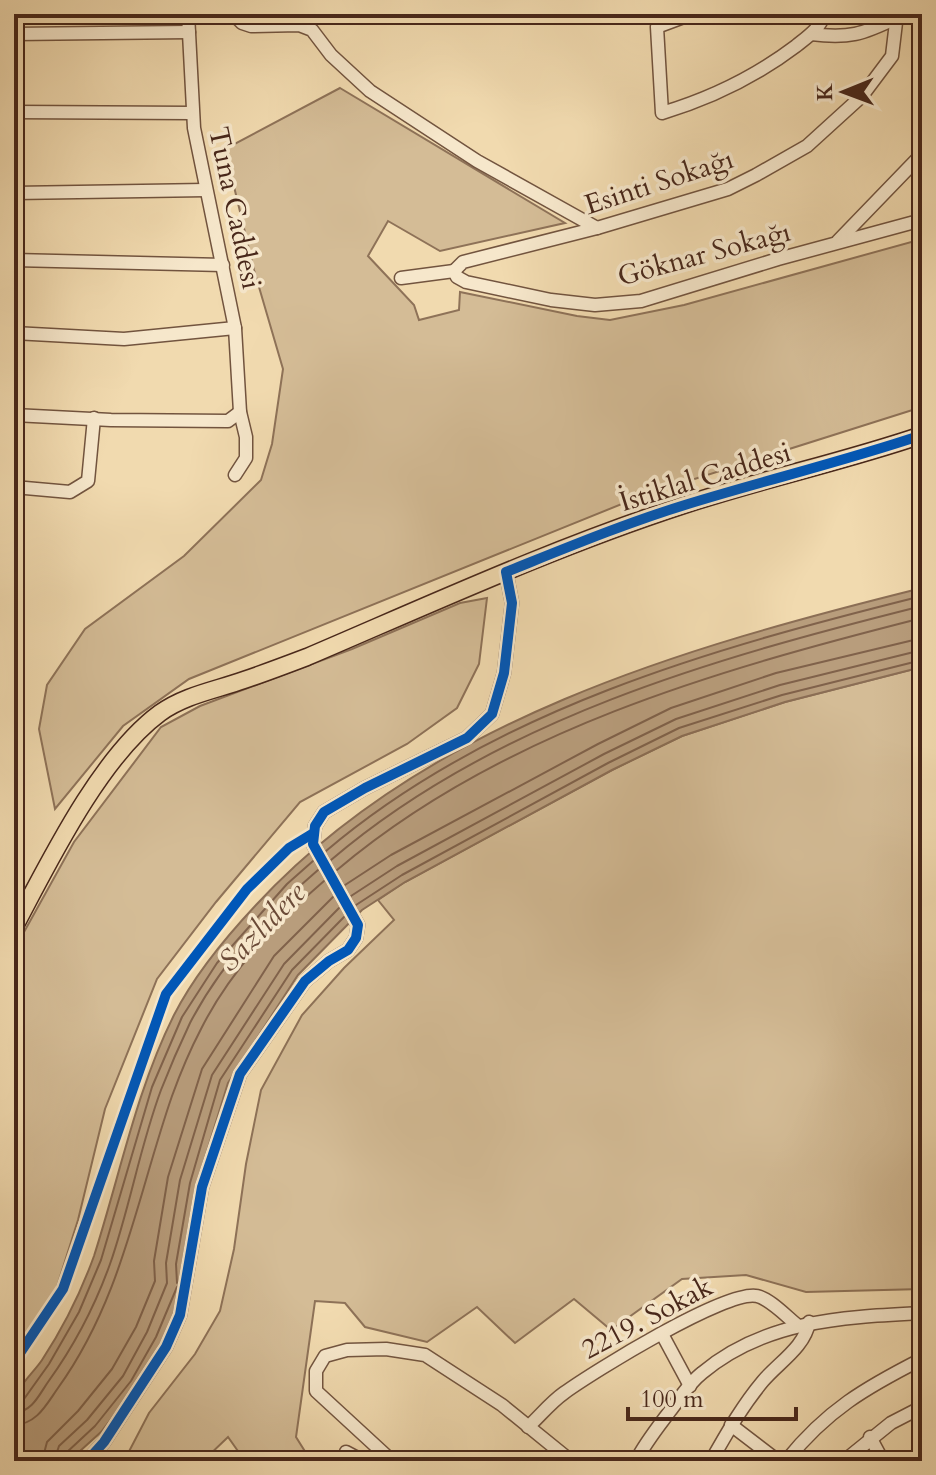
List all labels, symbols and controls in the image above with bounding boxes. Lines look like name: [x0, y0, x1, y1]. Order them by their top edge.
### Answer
north arrow: [804, 52, 884, 132]
text: K: [810, 83, 840, 102]
street label: Tuna Caddesi: [199, 123, 271, 293]
street label: Esinti Sokağı: [580, 140, 738, 224]
street label: Göknar Sokağı: [613, 213, 795, 295]
street label: İstiklal Caddesi: [614, 433, 796, 521]
water label: Sazlıdere: [209, 873, 315, 981]
street label: 2219. Sokak: [575, 1268, 719, 1368]
scale bar: [628, 1371, 796, 1421]
text: 100 m: [640, 1383, 704, 1416]

